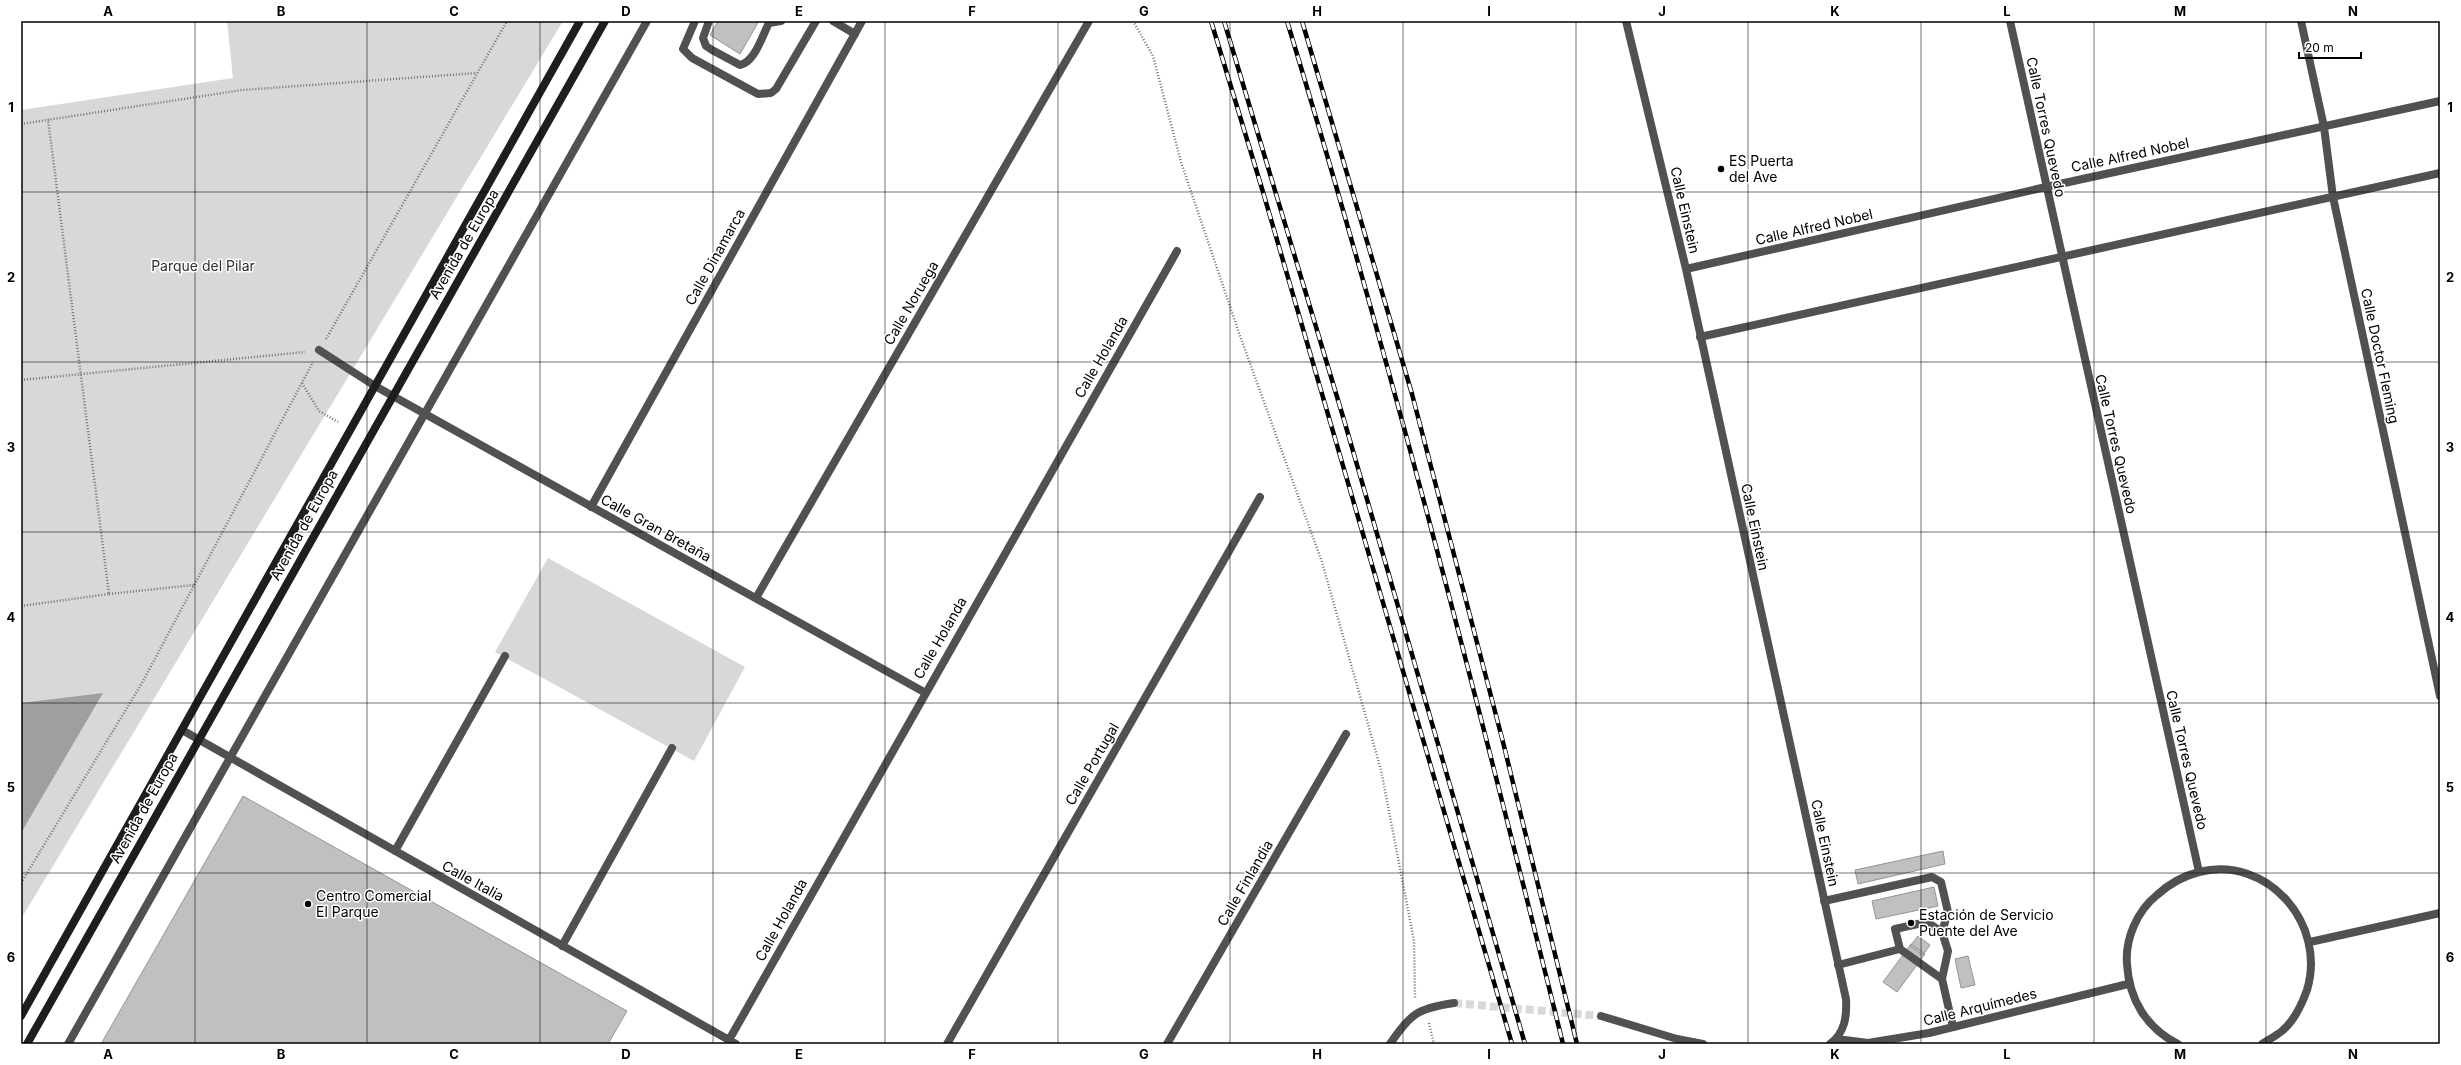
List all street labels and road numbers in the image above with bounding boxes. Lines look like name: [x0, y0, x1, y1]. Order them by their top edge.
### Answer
street label: Calle Torres Quevedo: [2023, 55, 2070, 199]
street label: Calle Alfred Nobel: [2069, 134, 2190, 175]
street label: Calle Einstein: [1667, 165, 1704, 255]
street label: Avenida de Europa: [425, 186, 502, 302]
street label: Calle Alfred Nobel: [1754, 205, 1874, 248]
street label: Calle Dinamarca: [681, 206, 748, 308]
street label: Calle Noruega: [880, 258, 941, 348]
street label: Calle Doctor Fleming: [2358, 287, 2403, 425]
street label: Calle Holanda: [1070, 313, 1131, 401]
street label: Calle Torres Quevedo: [2092, 372, 2141, 515]
street label: Avenida de Europa: [266, 466, 341, 583]
street label: Calle Einstein: [1738, 482, 1773, 572]
street label: Calle Gran Bretaña: [598, 490, 714, 565]
street label: Calle Holanda: [909, 594, 970, 682]
street label: Calle Torres Quevedo: [2163, 688, 2212, 831]
street label: Calle Portugal: [1061, 719, 1122, 808]
street label: Avenida de Europa: [106, 749, 181, 866]
street label: Calle Einstein: [1808, 798, 1843, 888]
street label: Calle Finlandia: [1213, 837, 1276, 929]
street label: Calle Italia: [439, 857, 507, 905]
street label: Calle Holanda: [751, 876, 810, 964]
street label: Calle Arquímedes: [1921, 984, 2038, 1029]

